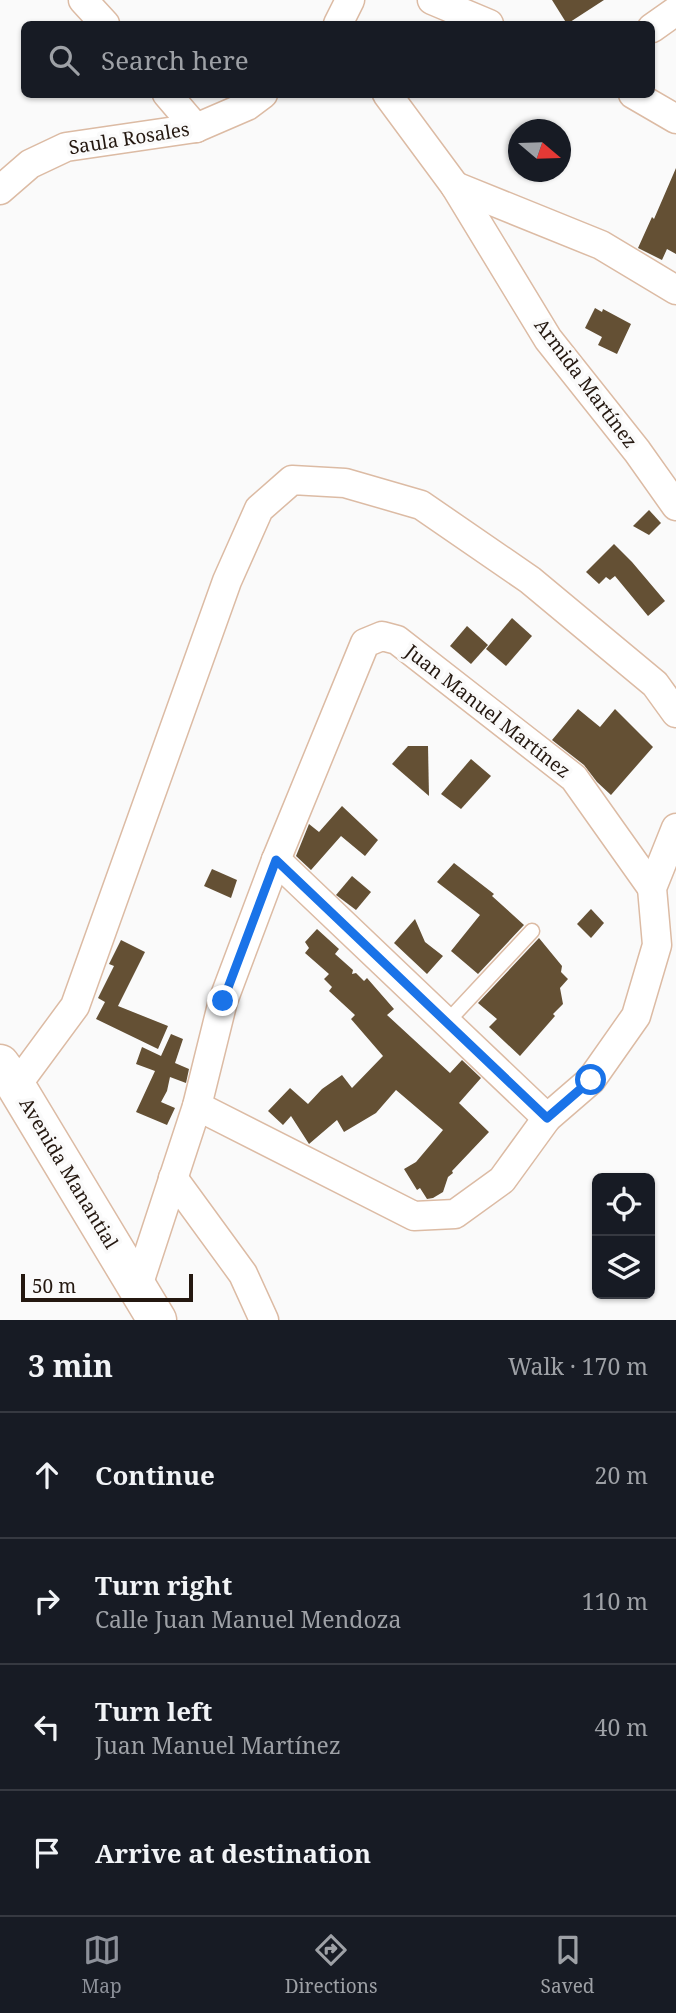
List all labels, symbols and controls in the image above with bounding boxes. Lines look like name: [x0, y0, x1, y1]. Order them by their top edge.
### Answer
search box: [21, 21, 655, 98]
icon: search: [45, 41, 83, 79]
text: Search here: [101, 42, 249, 78]
street label: Saula Rosales: [67, 116, 191, 160]
north arrow: [508, 119, 571, 182]
street label: Armida Martínez: [529, 313, 643, 453]
street label: Juan Manuel Martínez: [399, 638, 576, 784]
route end: [207, 985, 238, 1016]
route start: [575, 1064, 606, 1095]
street label: Avenida Manantial: [14, 1093, 125, 1254]
map controls: [592, 1173, 655, 1299]
button: locate: [592, 1173, 655, 1236]
button: layers: [592, 1236, 655, 1299]
scale bar: [21, 1271, 192, 1303]
text: 50 m: [32, 1273, 76, 1299]
text: 3 min: [28, 1345, 113, 1386]
text: Walk · 170 m: [508, 1350, 648, 1382]
icon: ahead: [28, 1456, 66, 1494]
text: Continue: [95, 1457, 215, 1493]
text: 20 m: [595, 1459, 648, 1491]
text: Turn right: [95, 1567, 232, 1603]
icon: right: [28, 1582, 66, 1620]
text: 110 m: [582, 1585, 648, 1617]
text: Calle Juan Manuel Mendoza: [95, 1603, 401, 1635]
text: Turn left: [95, 1693, 212, 1729]
icon: left: [28, 1708, 66, 1746]
text: 40 m: [595, 1711, 648, 1743]
text: Juan Manuel Martínez: [95, 1729, 341, 1761]
icon: arrive: [28, 1834, 66, 1872]
text: Arrive at destination: [95, 1835, 371, 1871]
tab: Map: [82, 1931, 122, 1999]
tab: Directions: [285, 1931, 378, 1999]
tab: Saved: [541, 1931, 594, 1999]

